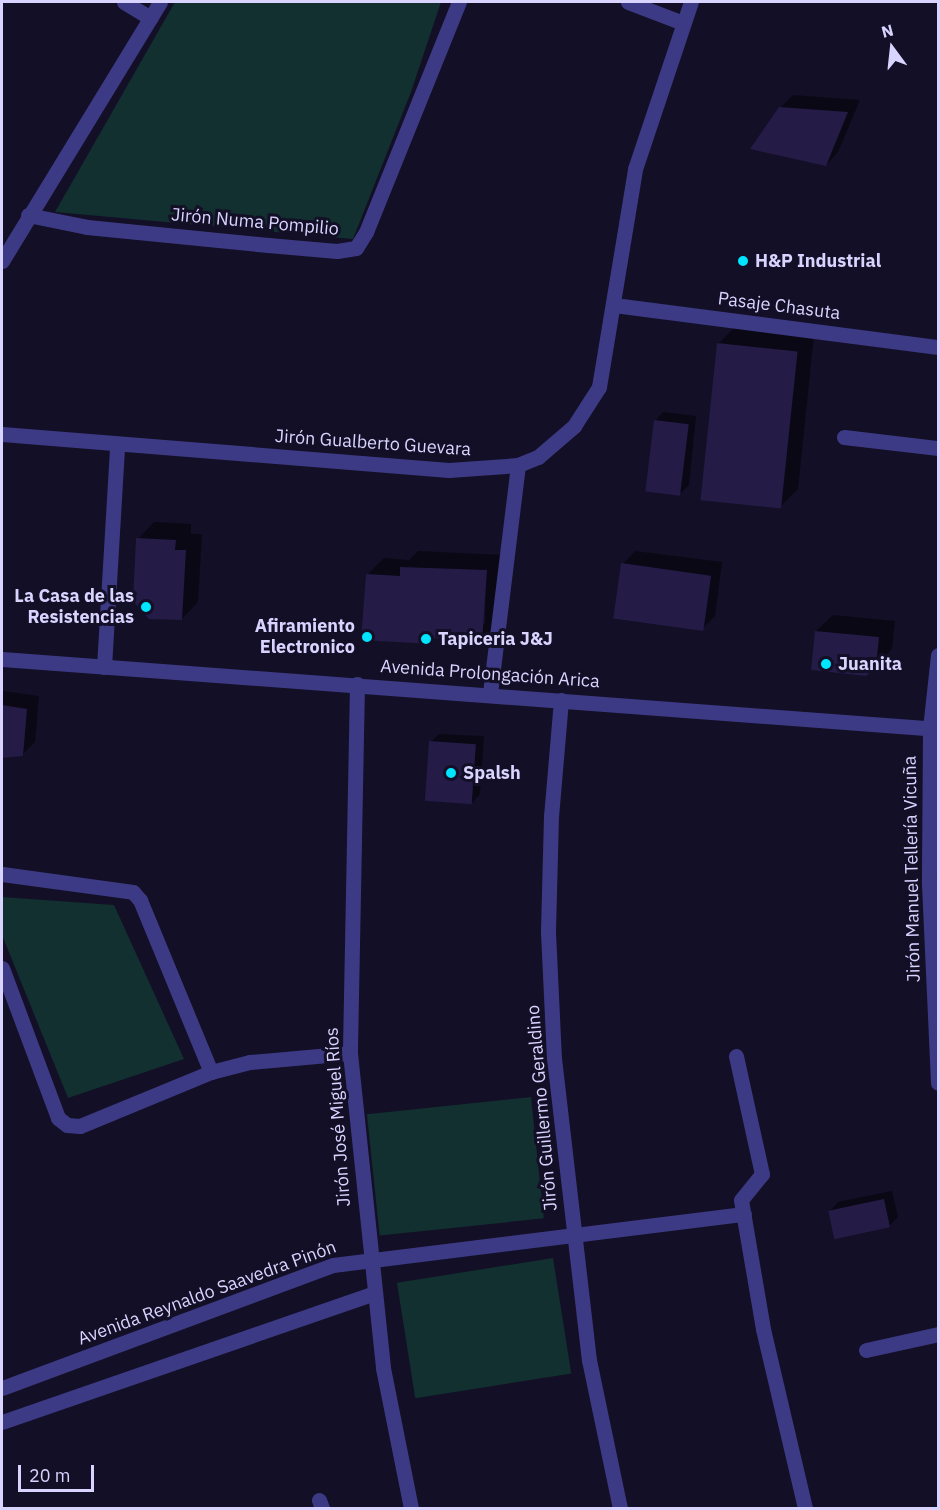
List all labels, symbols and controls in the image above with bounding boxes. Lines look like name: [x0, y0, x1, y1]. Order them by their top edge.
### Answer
north arrow: [862, 18, 922, 78]
text: N: [879, 19, 896, 42]
street label: Jirón Numa Pompilio: [170, 204, 340, 240]
place label: H&P Industrial: [755, 250, 881, 272]
marker: H&P Industrial: [736, 254, 750, 268]
street label: Pasaje Chasuta: [717, 288, 841, 324]
street label: Jirón Gualberto Guevara: [274, 425, 472, 461]
place label: La Casa de las Resistencias: [14, 586, 134, 628]
marker: La Casa de las Resistencias: [139, 600, 153, 614]
place label: Afiramiento Electronico: [255, 616, 355, 658]
place label: Tapiceria J&J: [438, 628, 553, 650]
marker: Afiramiento Electronico: [360, 630, 374, 644]
marker: Tapiceria J&J: [419, 632, 433, 646]
place label: Juanita: [838, 653, 902, 675]
street label: Avenida Prolongación Arica: [380, 656, 600, 692]
marker: Juanita: [819, 657, 833, 671]
street label: Jirón Manuel Tellería Vicuña: [899, 756, 925, 982]
place label: Spalsh: [463, 762, 521, 784]
marker: Spalsh: [444, 766, 458, 780]
street label: Jirón Guillermo Geraldino: [522, 1004, 562, 1212]
street label: Jirón José Miguel Ríos: [321, 1027, 355, 1207]
street label: Avenida Reynaldo Saavedra Pinón: [75, 1236, 339, 1350]
scale bar: [21, 1453, 98, 1491]
text: 20 m: [29, 1464, 71, 1487]

